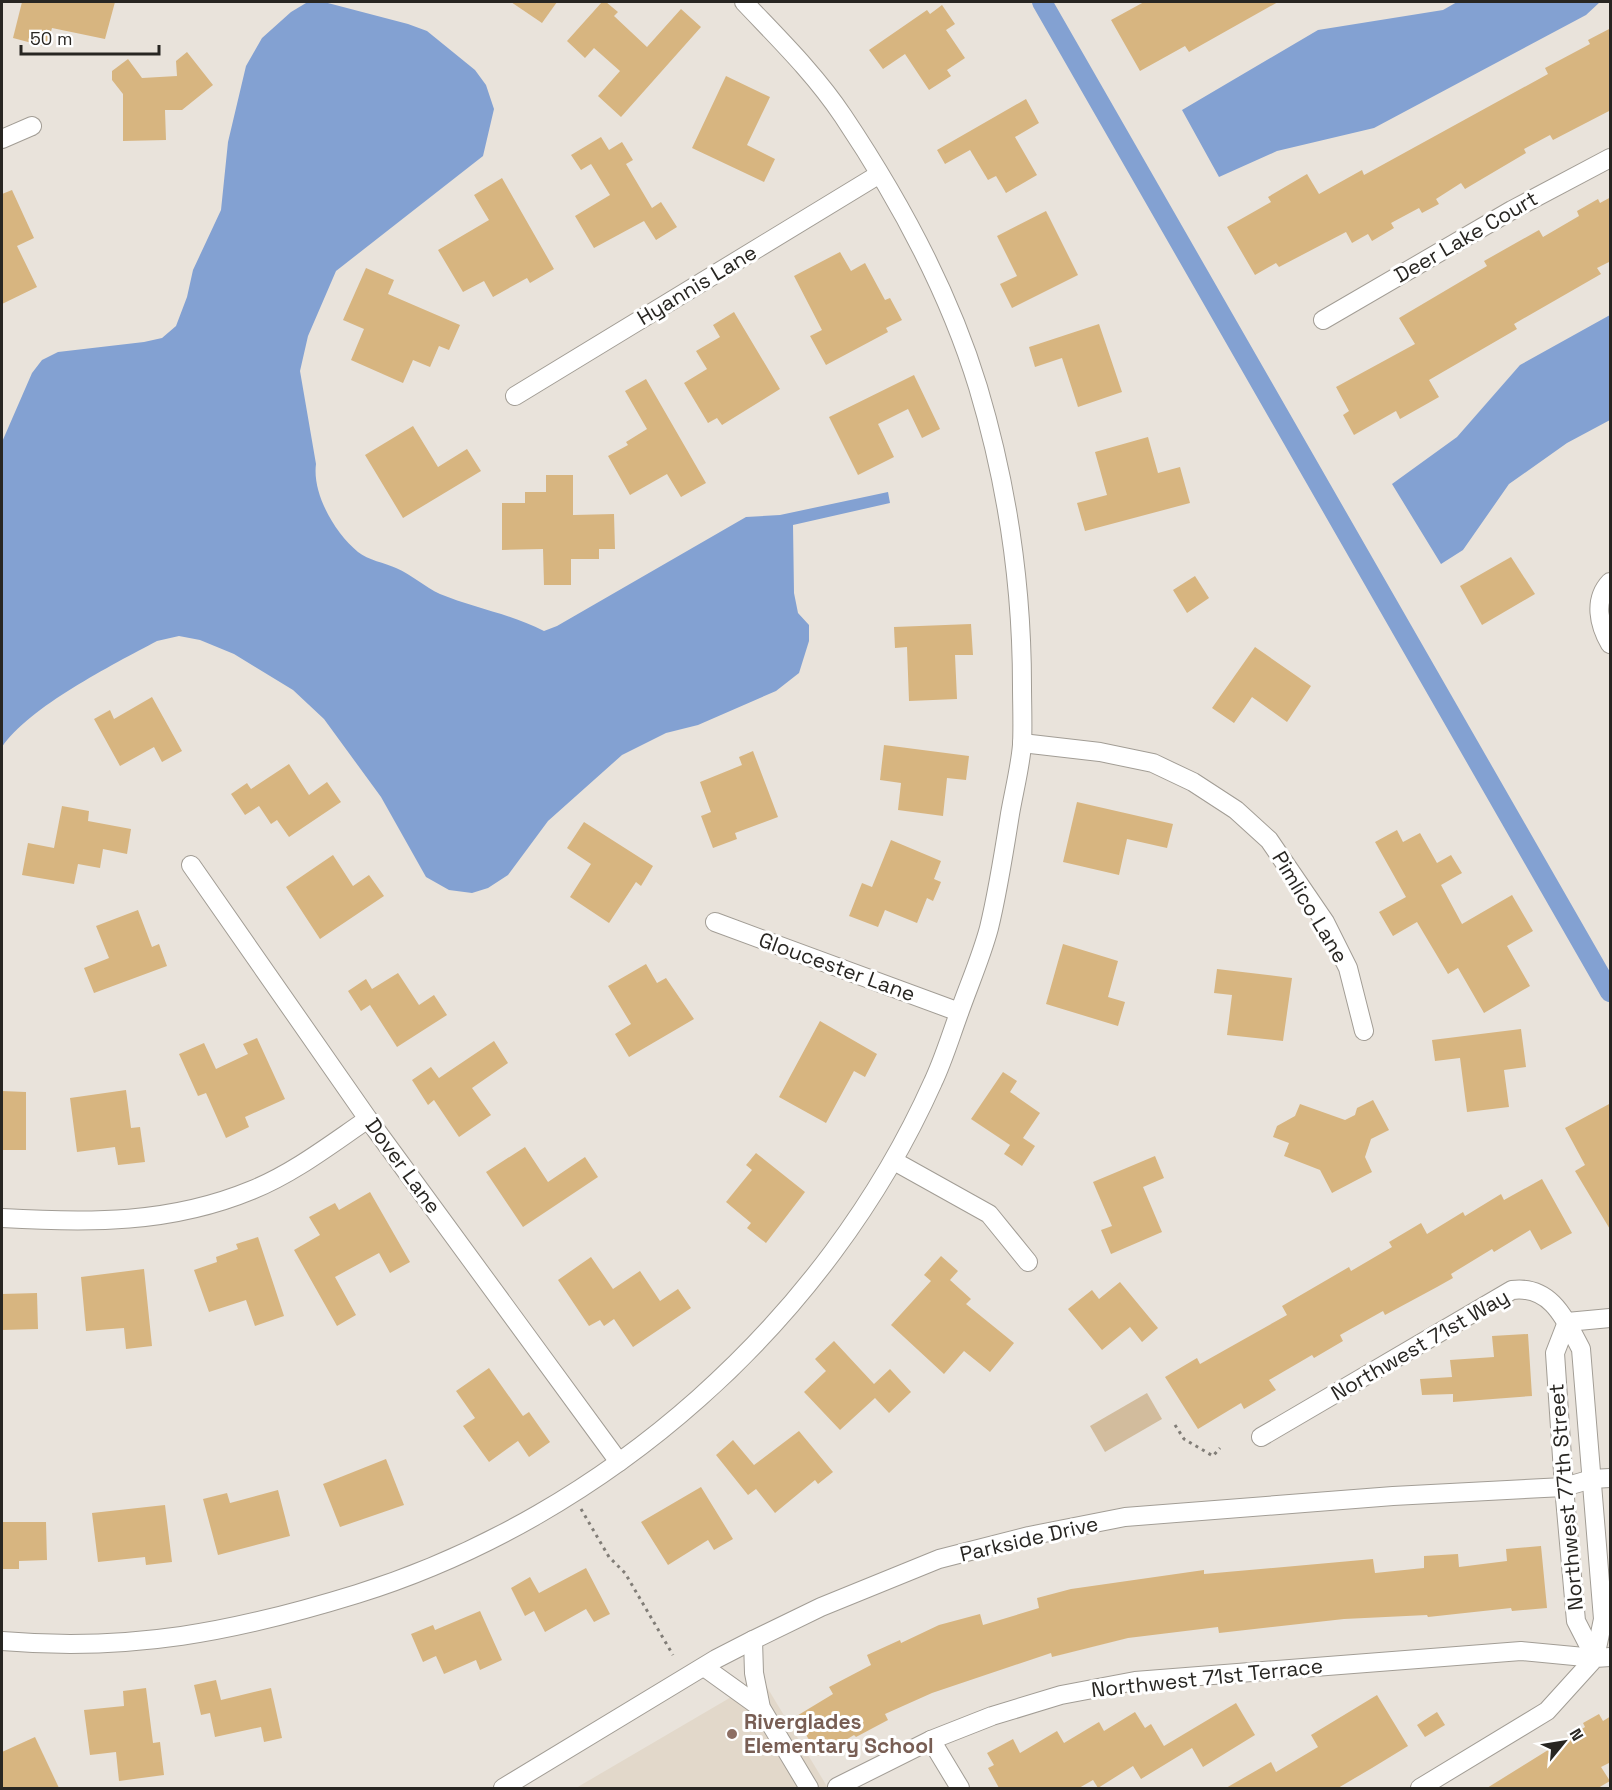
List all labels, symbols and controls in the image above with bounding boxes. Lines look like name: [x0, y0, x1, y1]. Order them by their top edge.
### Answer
scale bar: [21, 18, 159, 56]
text: 50 m: [30, 27, 72, 50]
street label: Deer Lake Court: [1389, 185, 1542, 289]
street label: Hyannis Lane: [632, 238, 762, 331]
street label: Pimlico Lane: [1266, 846, 1354, 968]
street label: Gloucester Lane: [755, 926, 919, 1007]
street label: Dover Lane: [360, 1112, 447, 1219]
street label: Northwest 71st Way: [1326, 1283, 1514, 1407]
street label: Northwest 77th Street: [1542, 1382, 1589, 1612]
street label: Parkside Drive: [957, 1509, 1101, 1568]
street label: Northwest 71st Terrace: [1090, 1652, 1324, 1703]
place label: Riverglades Elementary School: [744, 1708, 934, 1759]
north arrow: [1534, 1712, 1594, 1772]
text: N: [1565, 1725, 1588, 1745]
marker: Riverglades Elementary School: [725, 1727, 739, 1741]

